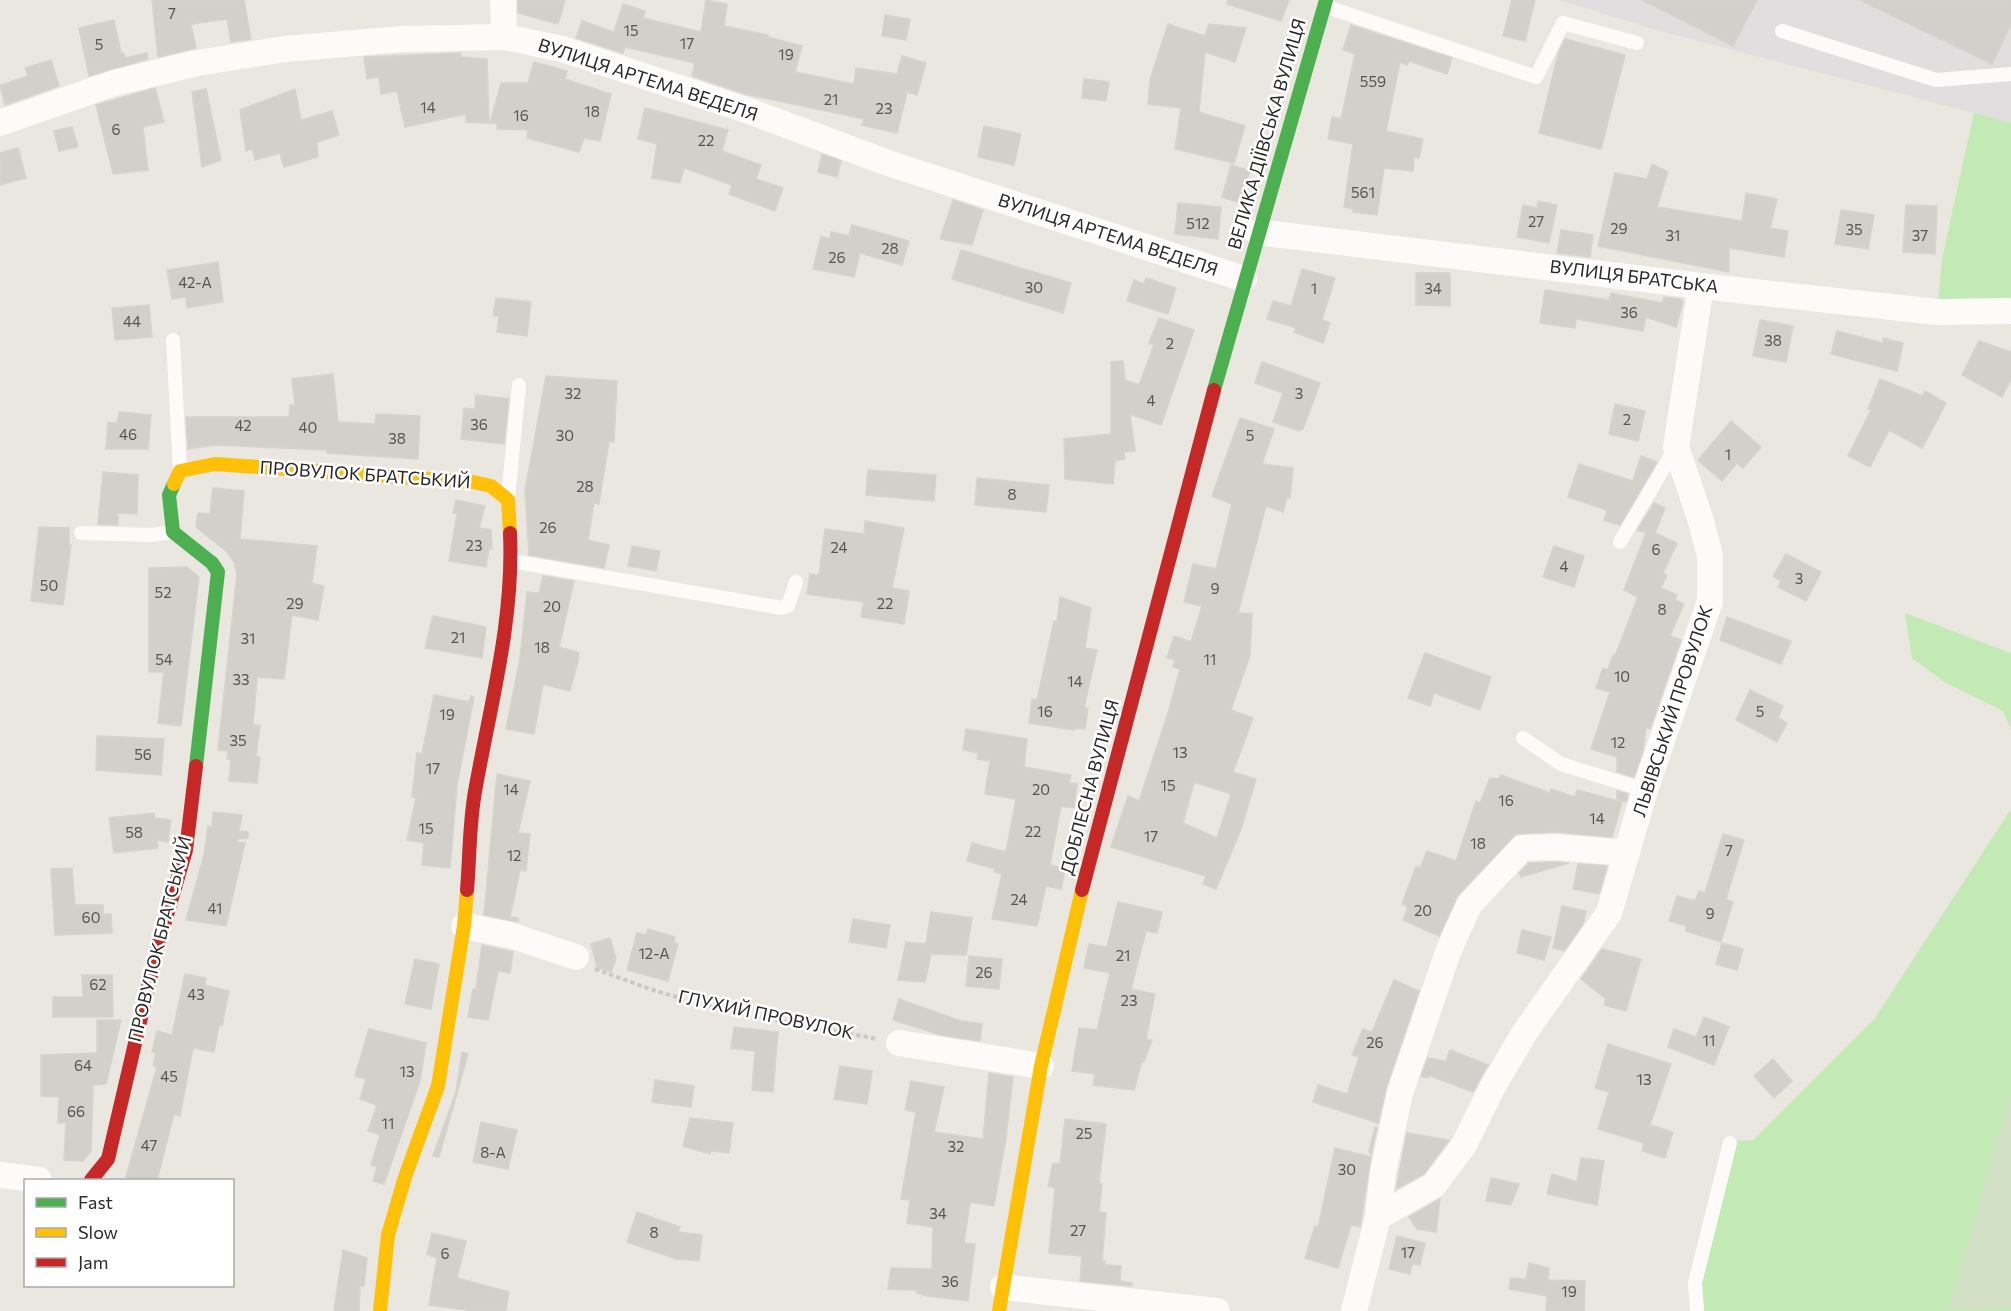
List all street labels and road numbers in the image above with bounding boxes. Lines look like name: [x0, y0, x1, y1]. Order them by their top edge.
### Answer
street label: ВЕЛИКА ДІЇВСЬКА ВУЛИЦЯ: [1222, 16, 1310, 252]
street label: ВУЛИЦЯ АРТЕМА ВЕДЕЛЯ: [536, 33, 761, 125]
street label: ВУЛИЦЯ АРТЕМА ВЕДЕЛЯ: [996, 188, 1221, 280]
street label: ВУЛИЦЯ БРАТСЬКА: [1549, 255, 1720, 297]
street label: ПРОВУЛОК БРАТСЬКИЙ: [259, 456, 471, 492]
street label: ЛЬВІВСЬКИЙ ПРОВУЛОК: [1627, 602, 1717, 819]
street label: ДОБЛЕСНА ВУЛИЦЯ: [1055, 697, 1123, 877]
street label: ПРОВУЛОК БРАТСЬКИЙ: [123, 834, 195, 1044]
street label: ГЛУХИЙ ПРОВУЛОК: [676, 985, 856, 1043]

